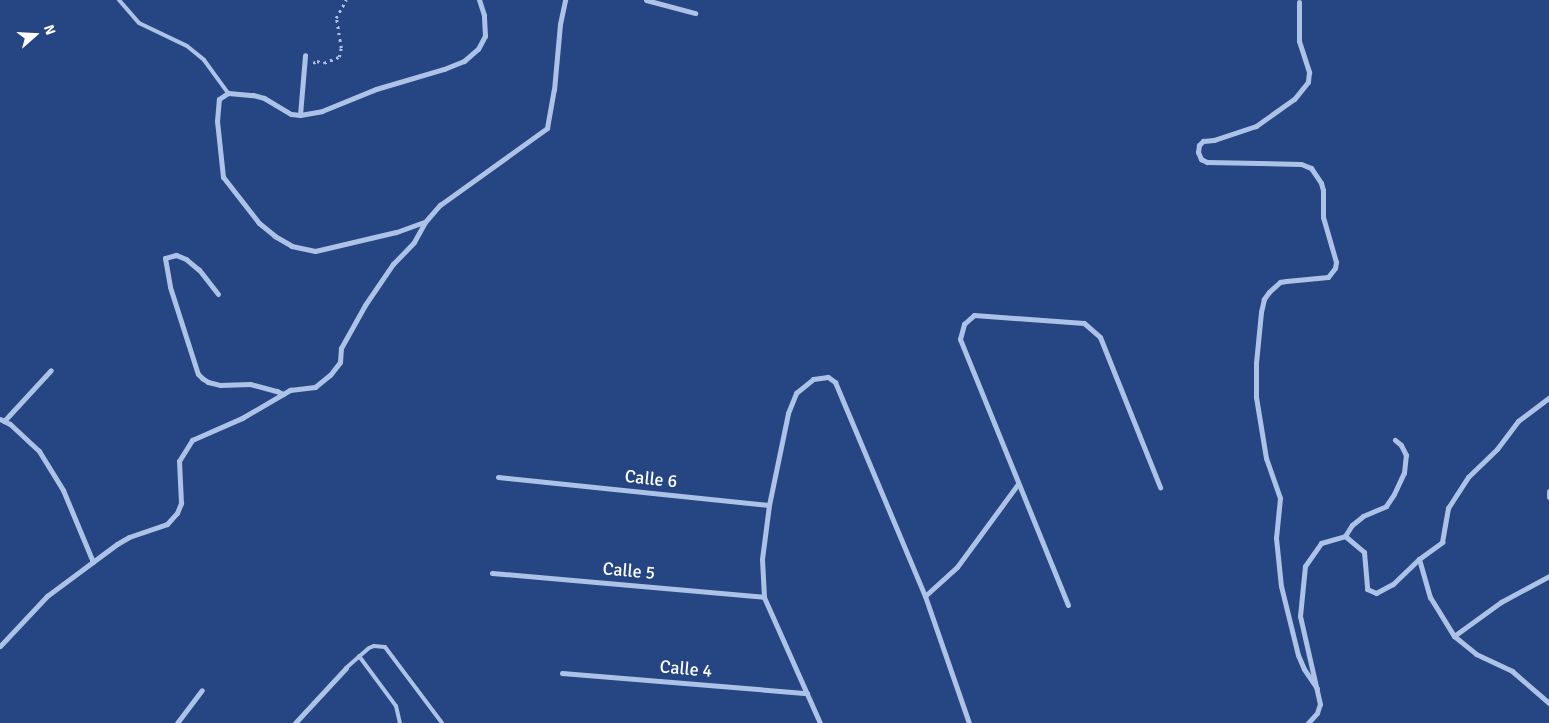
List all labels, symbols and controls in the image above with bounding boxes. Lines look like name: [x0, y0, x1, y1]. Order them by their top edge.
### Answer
north arrow: [10, 10, 60, 60]
text: N: [40, 23, 59, 37]
street label: Calle 6: [624, 466, 678, 492]
street label: Calle 5: [602, 558, 656, 584]
street label: Calle 4: [659, 656, 713, 682]

